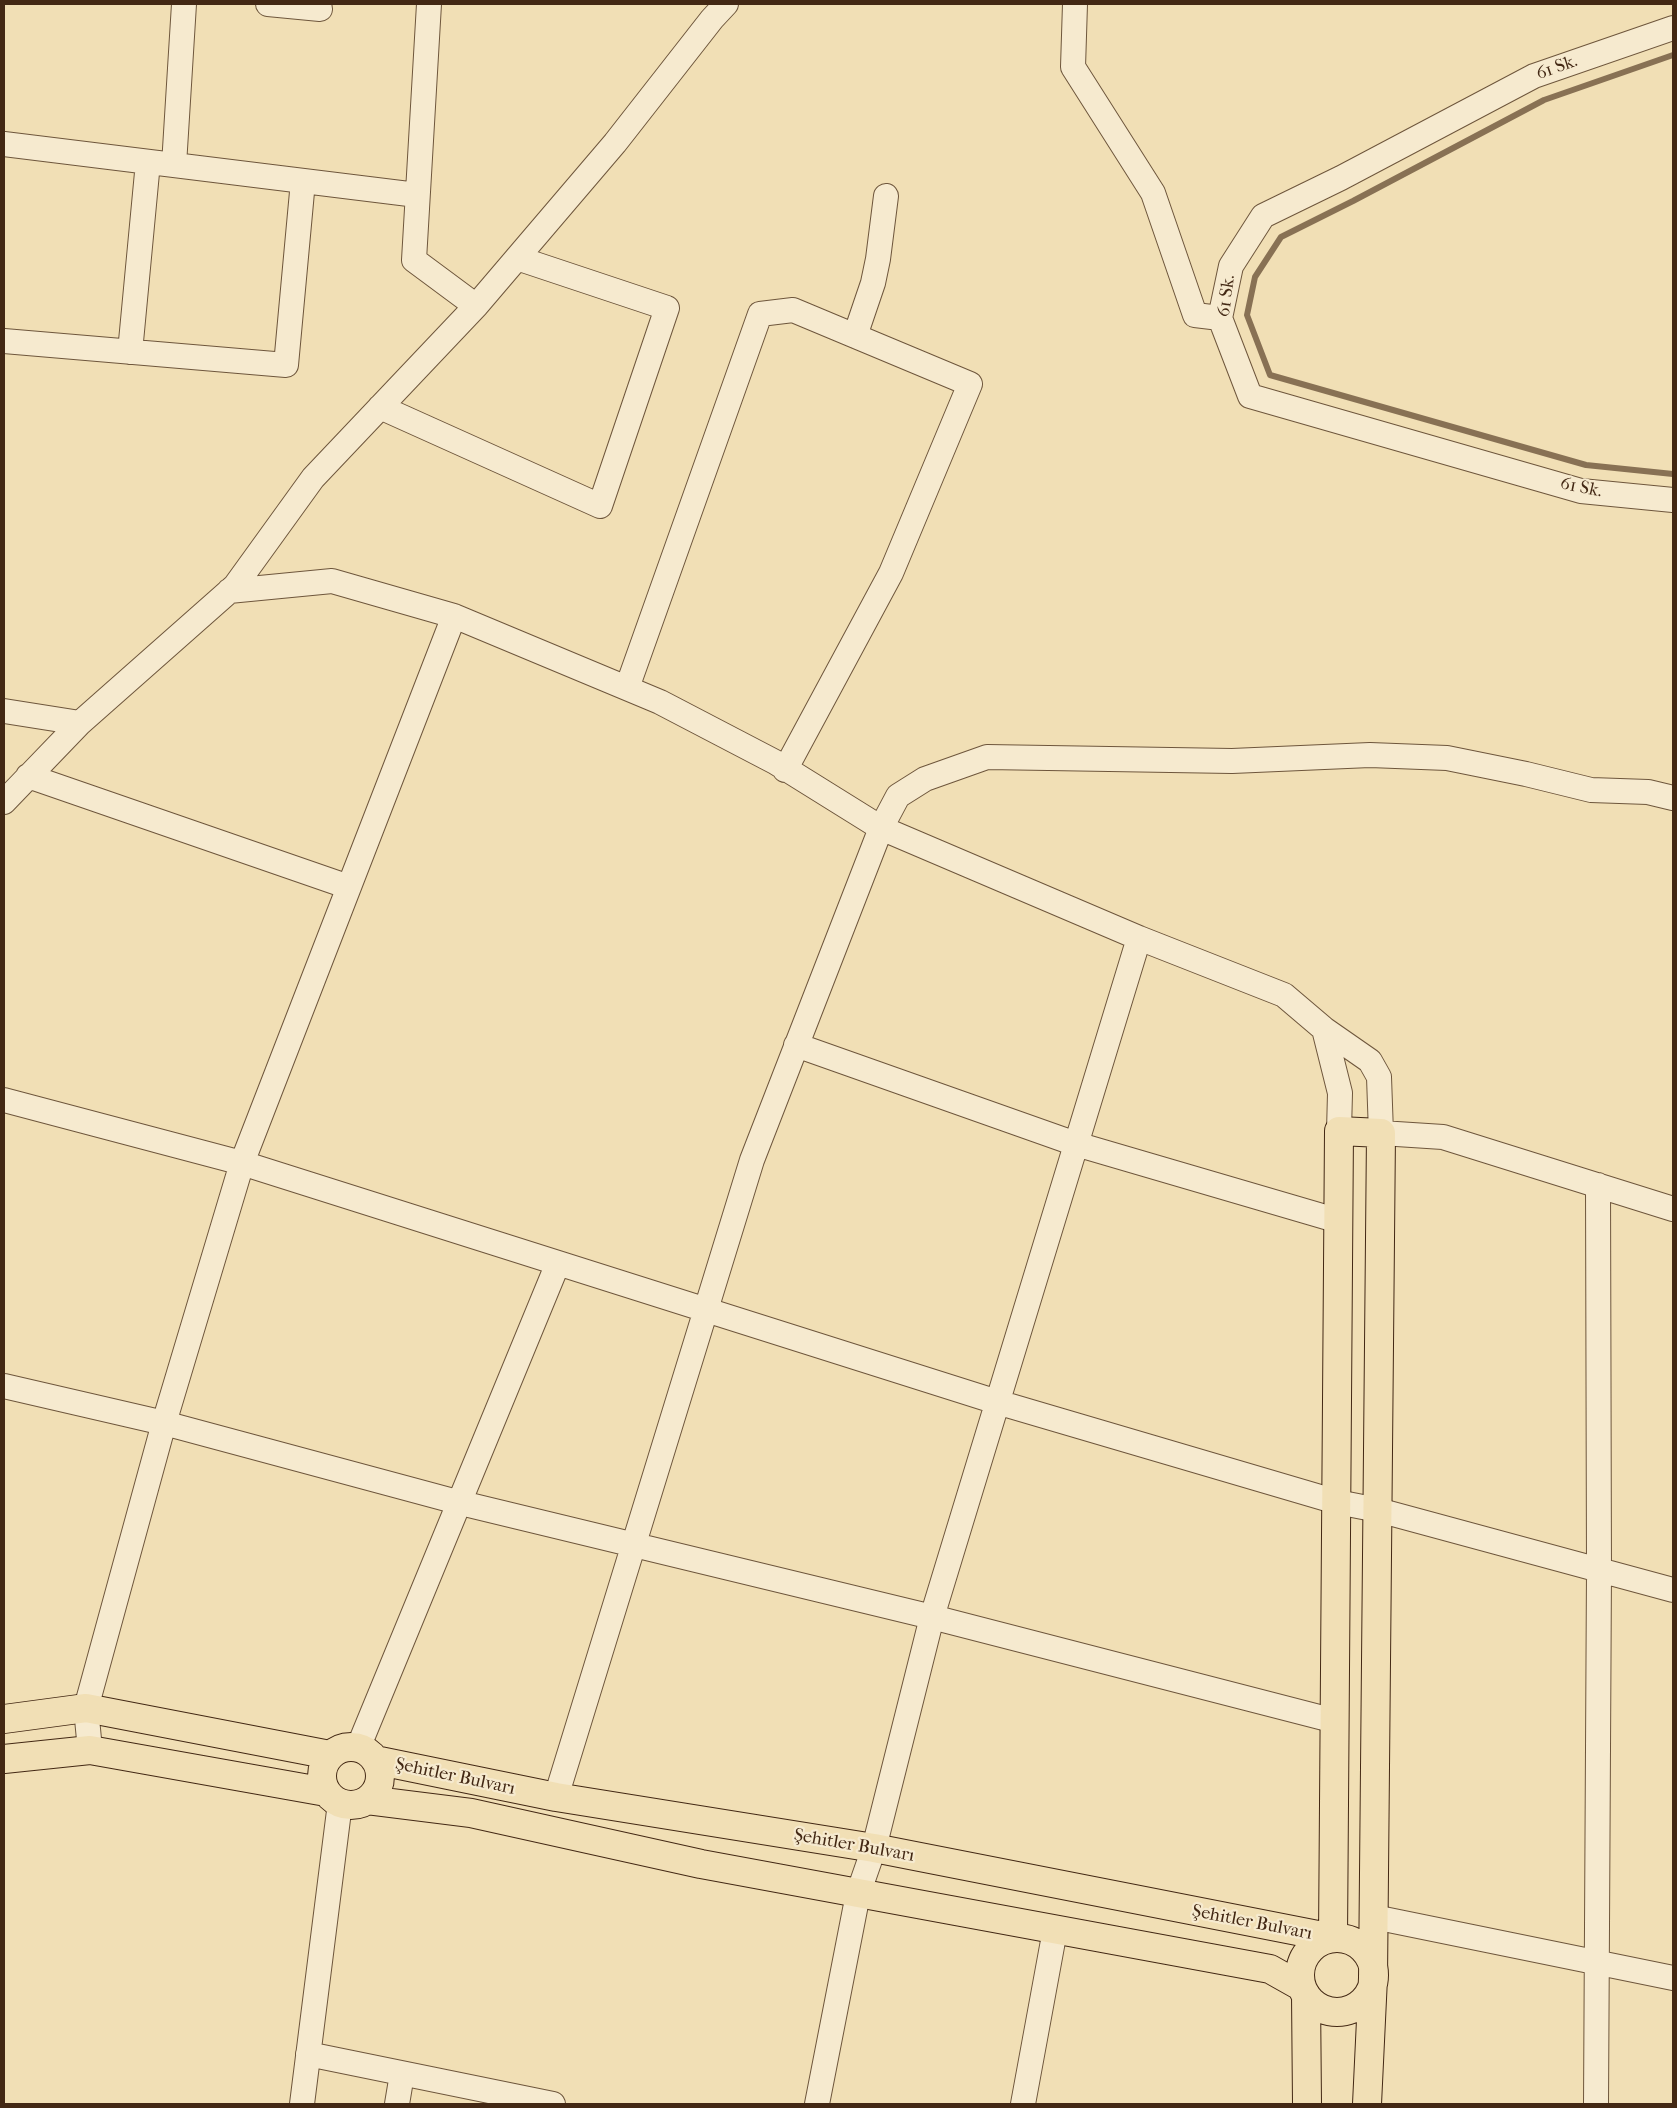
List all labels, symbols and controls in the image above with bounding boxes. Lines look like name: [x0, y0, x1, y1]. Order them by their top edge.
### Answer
street label: 61 Sk.: [1533, 51, 1581, 85]
street label: 61 Sk.: [1214, 274, 1240, 318]
street label: 61 Sk.: [1558, 473, 1604, 503]
street label: Şehitler Bulvarı: [393, 1754, 517, 1800]
street label: Şehitler Bulvarı: [792, 1825, 916, 1867]
street label: Şehitler Bulvarı: [1190, 1901, 1314, 1945]

